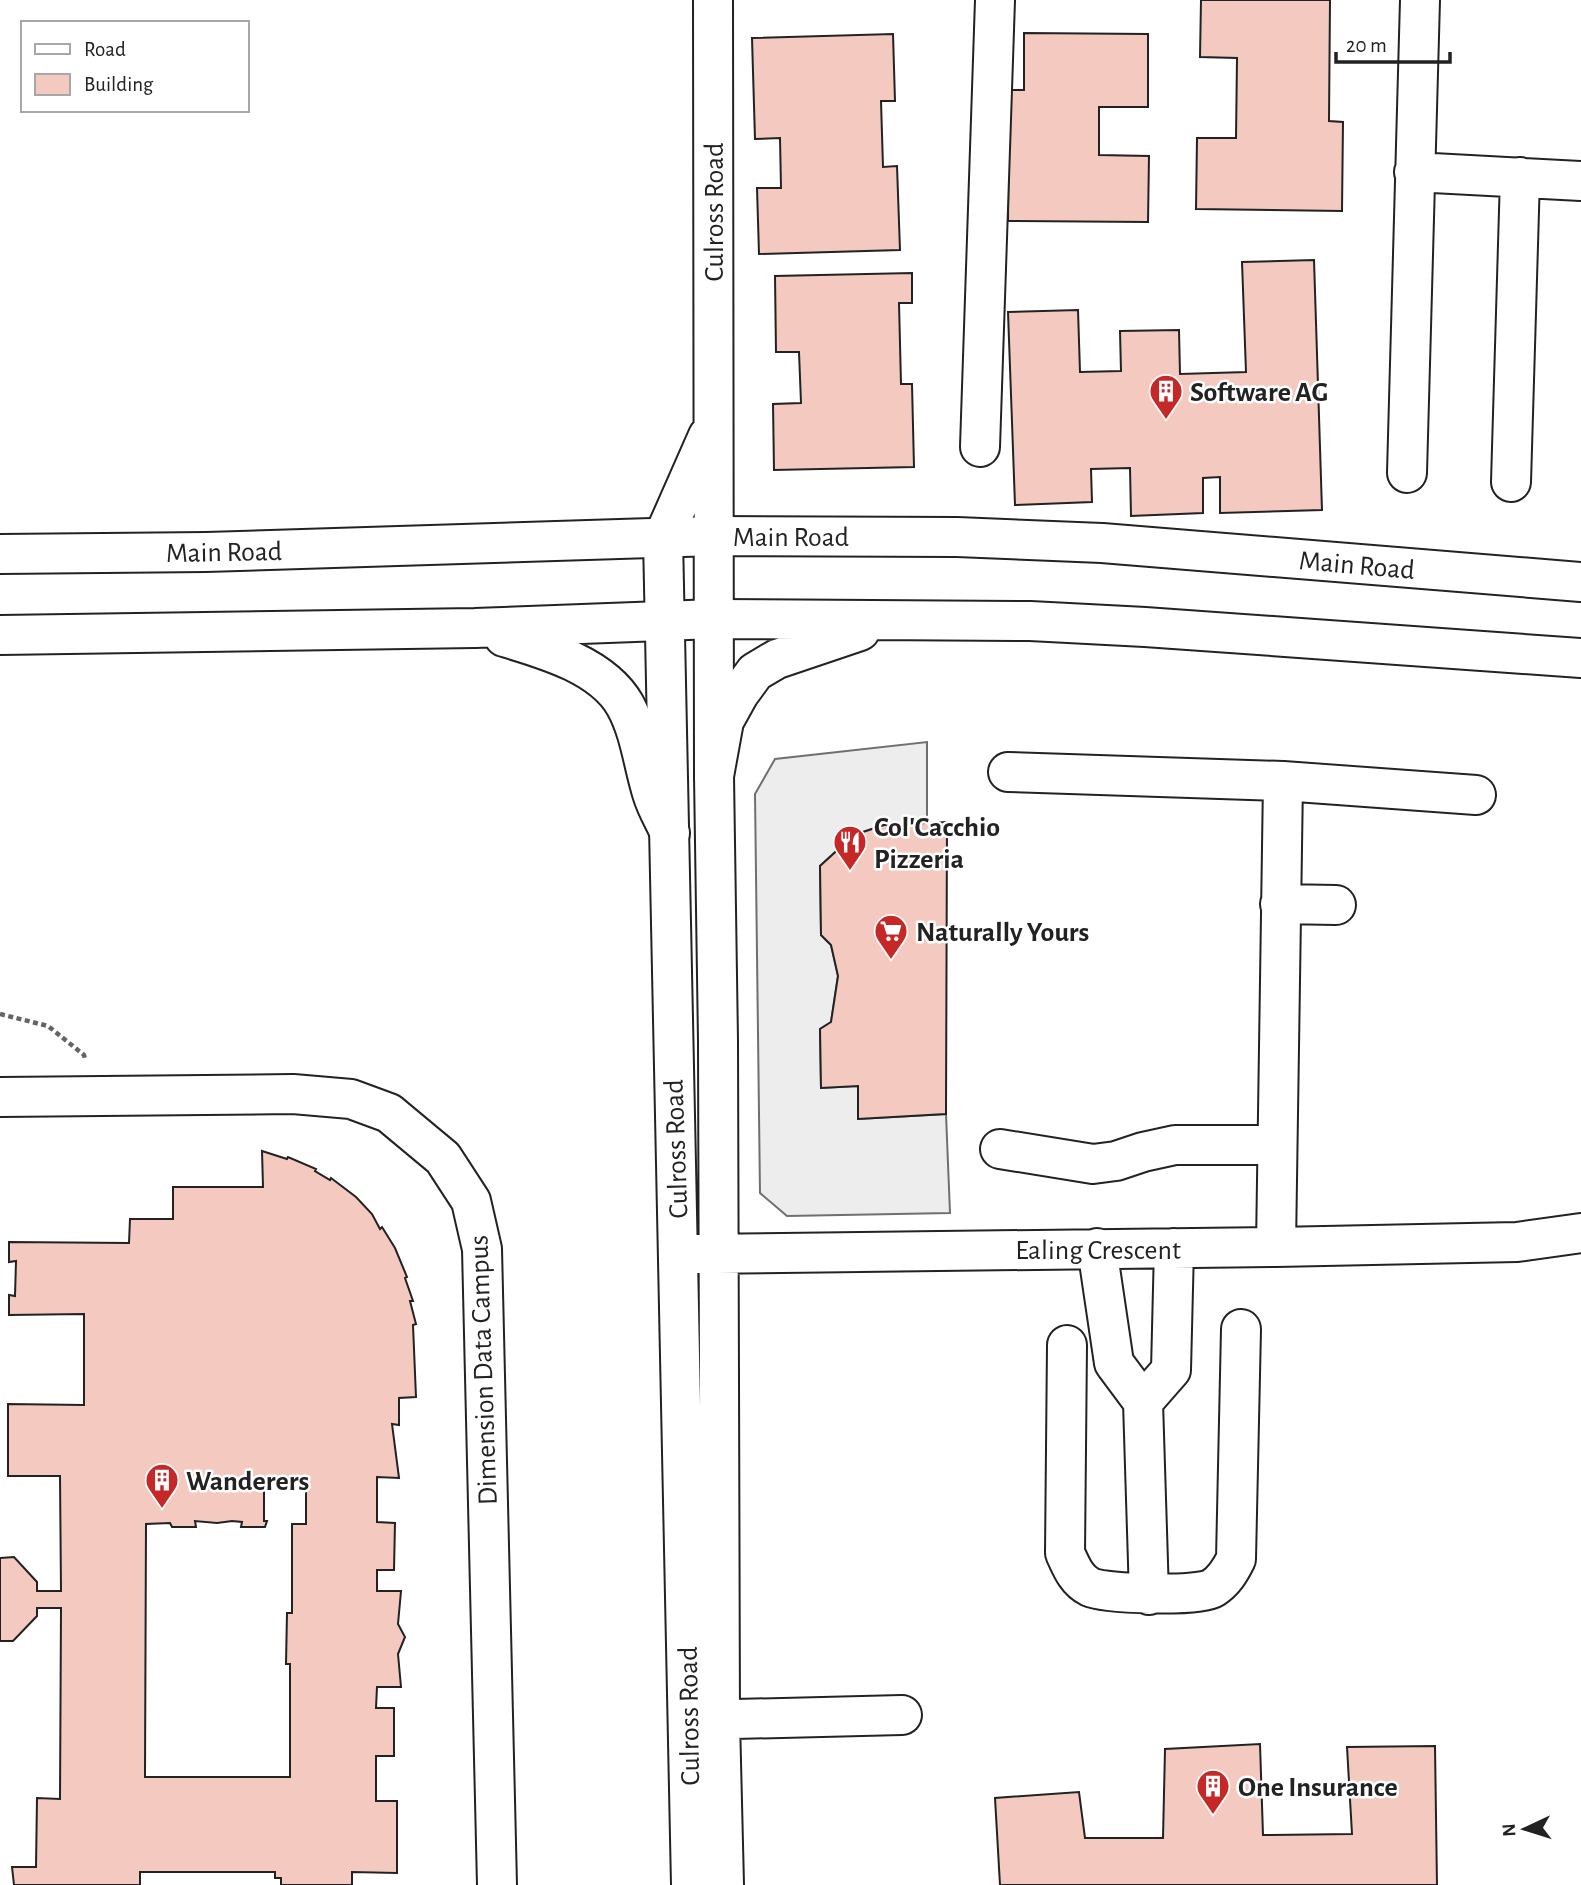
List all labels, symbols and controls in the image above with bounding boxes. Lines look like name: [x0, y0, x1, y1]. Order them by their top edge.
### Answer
legend: [21, 21, 248, 112]
scale bar: [1336, 21, 1450, 65]
text: 20 m: [1346, 35, 1387, 56]
text: Road: [84, 39, 126, 60]
text: Building: [84, 74, 154, 95]
street label: Culross Road: [701, 142, 729, 282]
building icon: Software AG: [1147, 372, 1185, 421]
place label: Software AG: [1190, 379, 1328, 407]
street label: Main Road: [733, 524, 849, 552]
street label: Main Road: [166, 538, 282, 568]
street label: Main Road: [1298, 547, 1416, 585]
place label: Col'Cacchio Pizzeria: [874, 814, 1000, 874]
restaurant icon: Col'Cacchio Pizzeria: [831, 823, 869, 872]
supermarket icon: Naturally Yours: [872, 912, 910, 961]
place label: Naturally Yours: [916, 919, 1089, 947]
street label: Culross Road: [661, 1079, 693, 1219]
street label: Dimension Data Campus: [465, 1234, 503, 1506]
street label: Ealing Crescent: [1015, 1237, 1181, 1265]
building icon: Wanderers: [143, 1461, 181, 1510]
place label: Wanderers: [186, 1468, 309, 1496]
street label: Culross Road: [675, 1646, 705, 1786]
building icon: One Insurance: [1194, 1767, 1232, 1816]
place label: One Insurance: [1238, 1774, 1398, 1802]
north arrow: [1490, 1794, 1560, 1864]
text: N: [1500, 1823, 1519, 1837]

